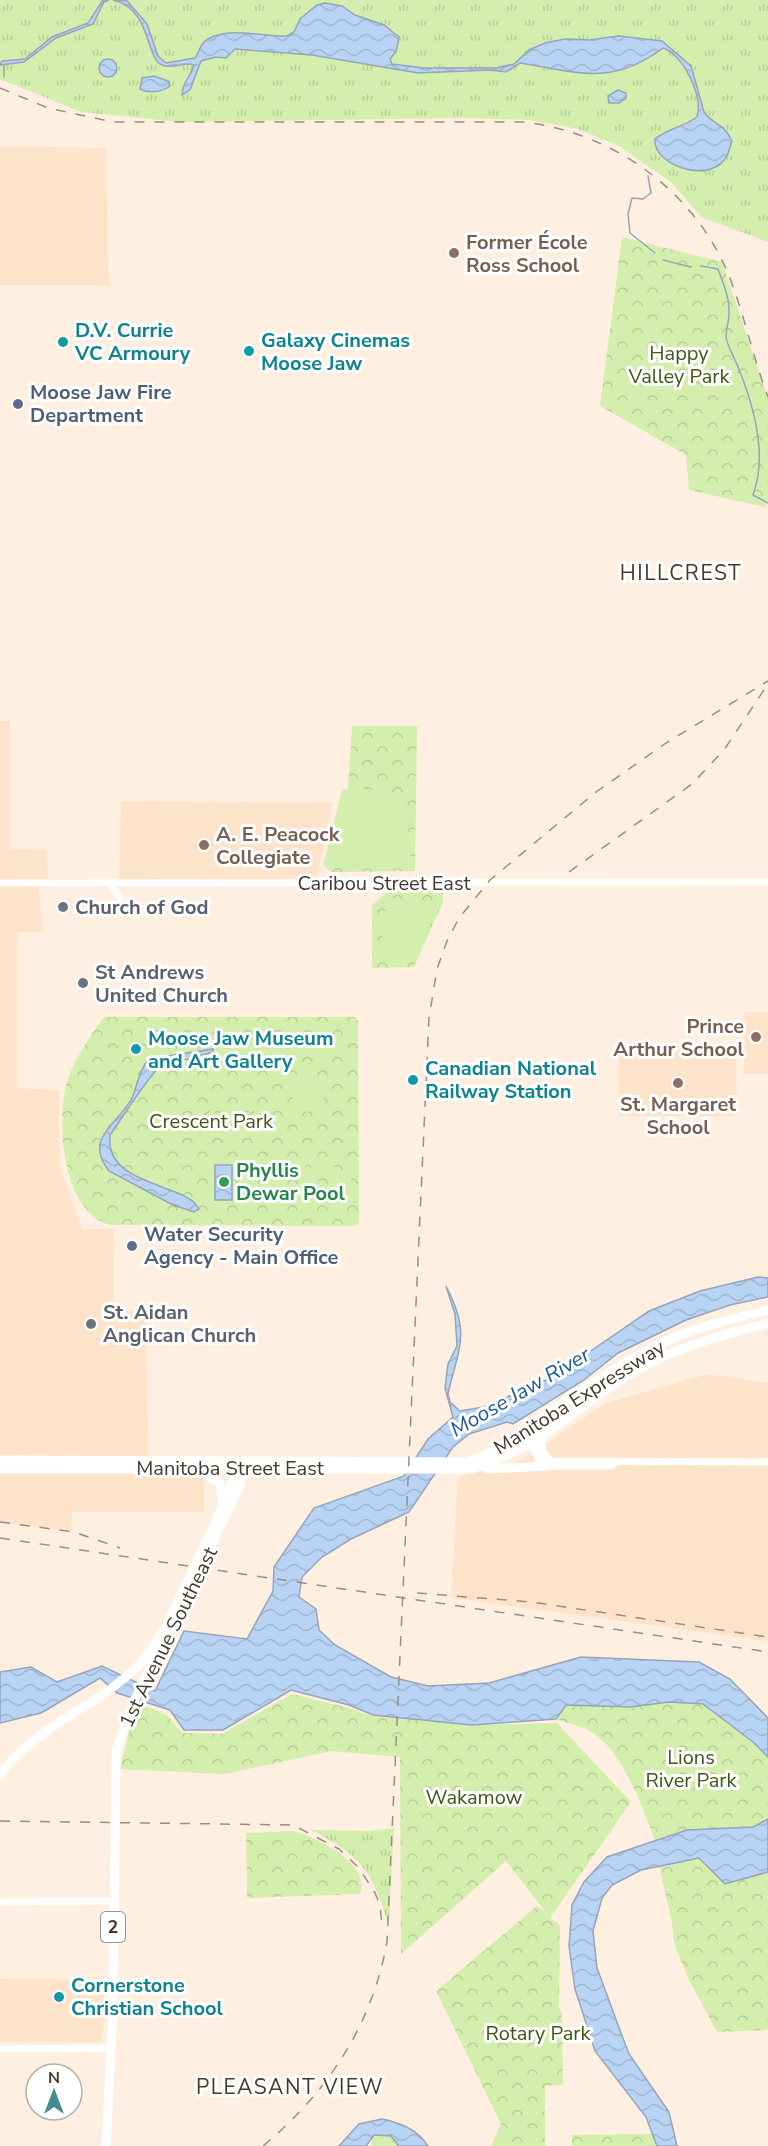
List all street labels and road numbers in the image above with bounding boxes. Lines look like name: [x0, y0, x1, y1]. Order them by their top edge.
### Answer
street label: Caribou Street East: [297, 870, 471, 897]
street label: Manitoba Expressway: [489, 1333, 671, 1461]
street label: Manitoba Street East: [136, 1455, 325, 1482]
street label: 1st Avenue Southeast: [113, 1542, 224, 1732]
road number: 2: [101, 1912, 125, 1942]

